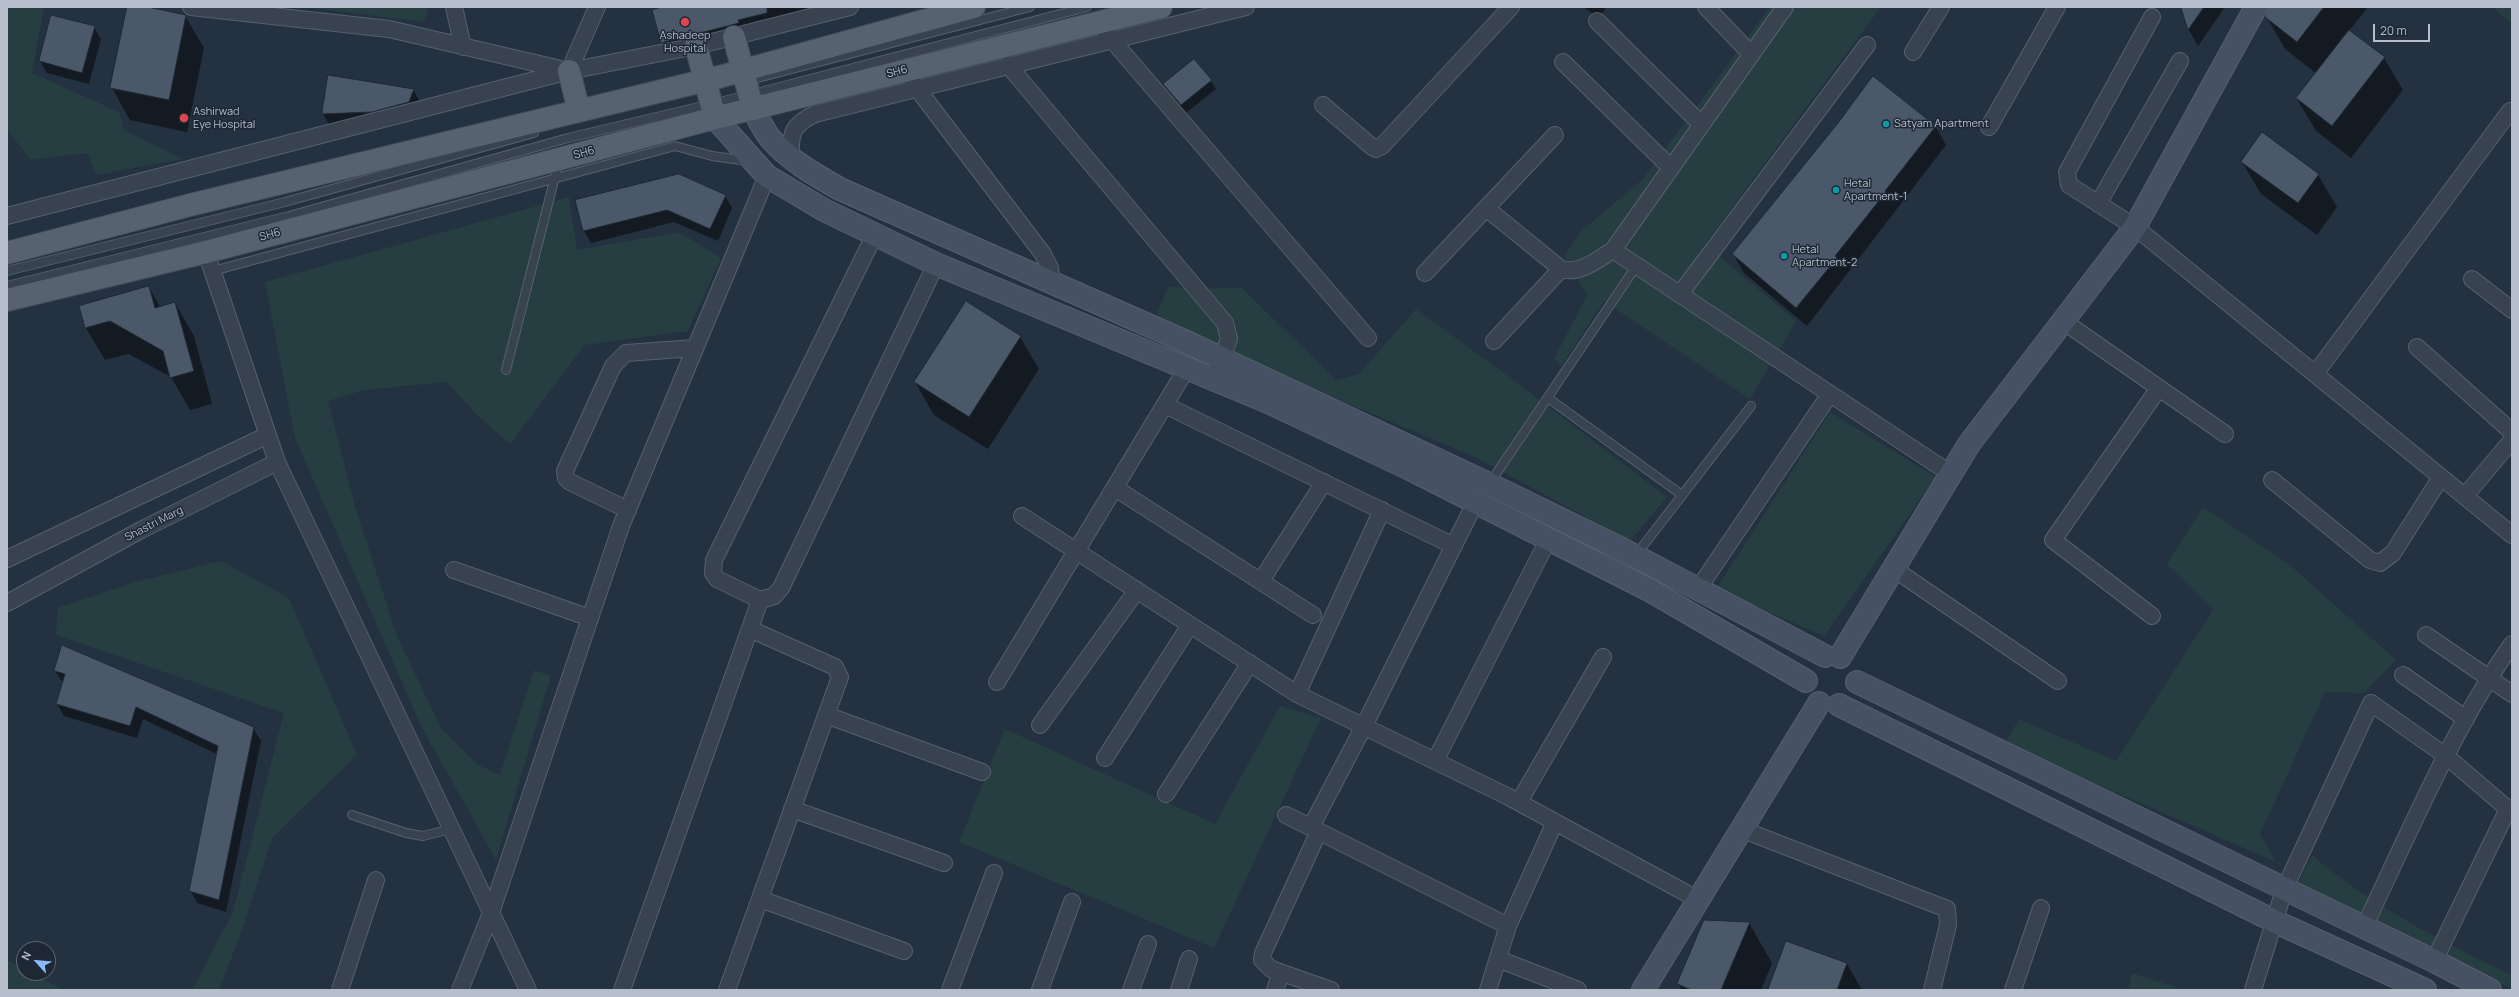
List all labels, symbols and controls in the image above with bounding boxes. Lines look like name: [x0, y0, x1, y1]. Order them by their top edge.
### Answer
marker: Ashadeep Hospital: [679, 16, 691, 28]
scale bar: [2375, 16, 2432, 42]
text: 20 m: [2380, 22, 2407, 39]
place label: Ashadeep Hospital: [659, 29, 711, 55]
street label: SH6: [885, 63, 909, 81]
place label: Ashirwad Eye Hospital: [193, 105, 255, 131]
marker: Ashirwad Eye Hospital: [178, 112, 190, 124]
place label: Satyam Apartment: [1894, 117, 1989, 131]
marker: Satyam Apartment: [1881, 119, 1891, 129]
street label: SH6: [572, 144, 596, 162]
place label: Hetal Apartment-1: [1844, 177, 1907, 203]
marker: Hetal Apartment-1: [1831, 185, 1841, 195]
street label: SH6: [258, 226, 282, 244]
place label: Hetal Apartment-2: [1792, 243, 1857, 269]
marker: Hetal Apartment-2: [1779, 251, 1789, 261]
street label: Shastri Marg: [123, 504, 185, 544]
north arrow: [16, 941, 56, 981]
text: N: [17, 949, 34, 963]

